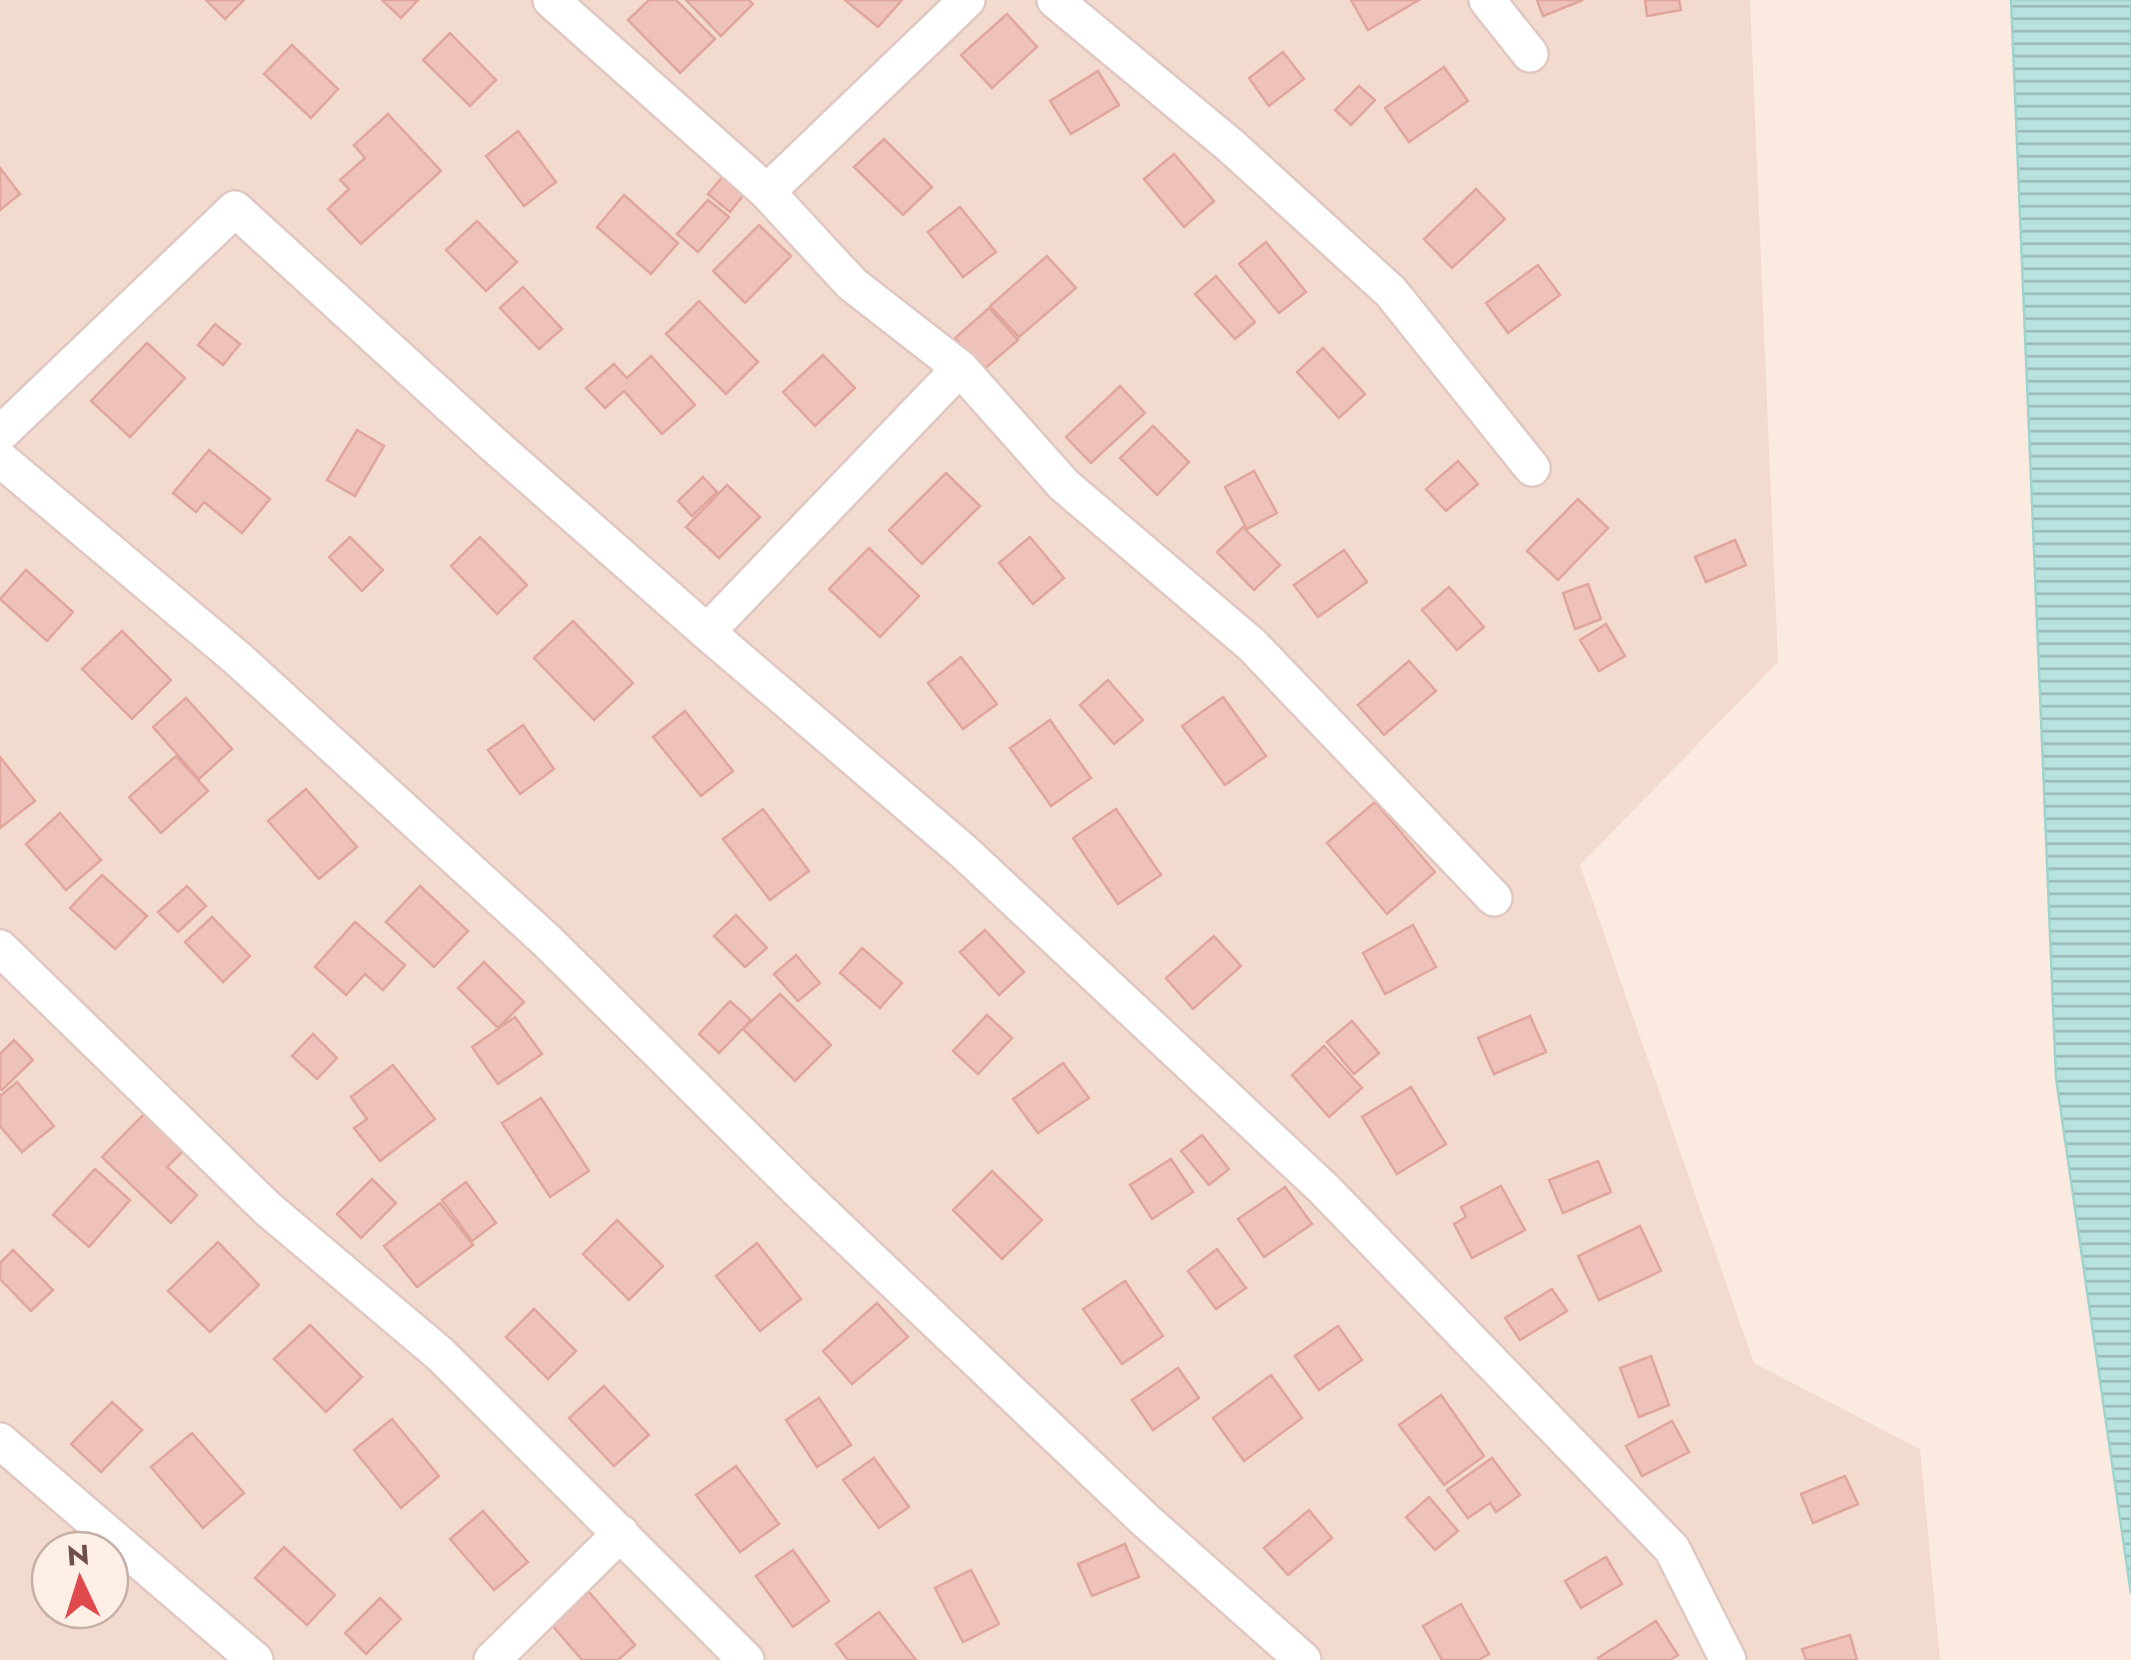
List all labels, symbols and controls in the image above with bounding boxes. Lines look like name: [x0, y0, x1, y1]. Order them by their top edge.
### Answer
north arrow: [30, 1530, 130, 1630]
text: N: [66, 1534, 91, 1577]

